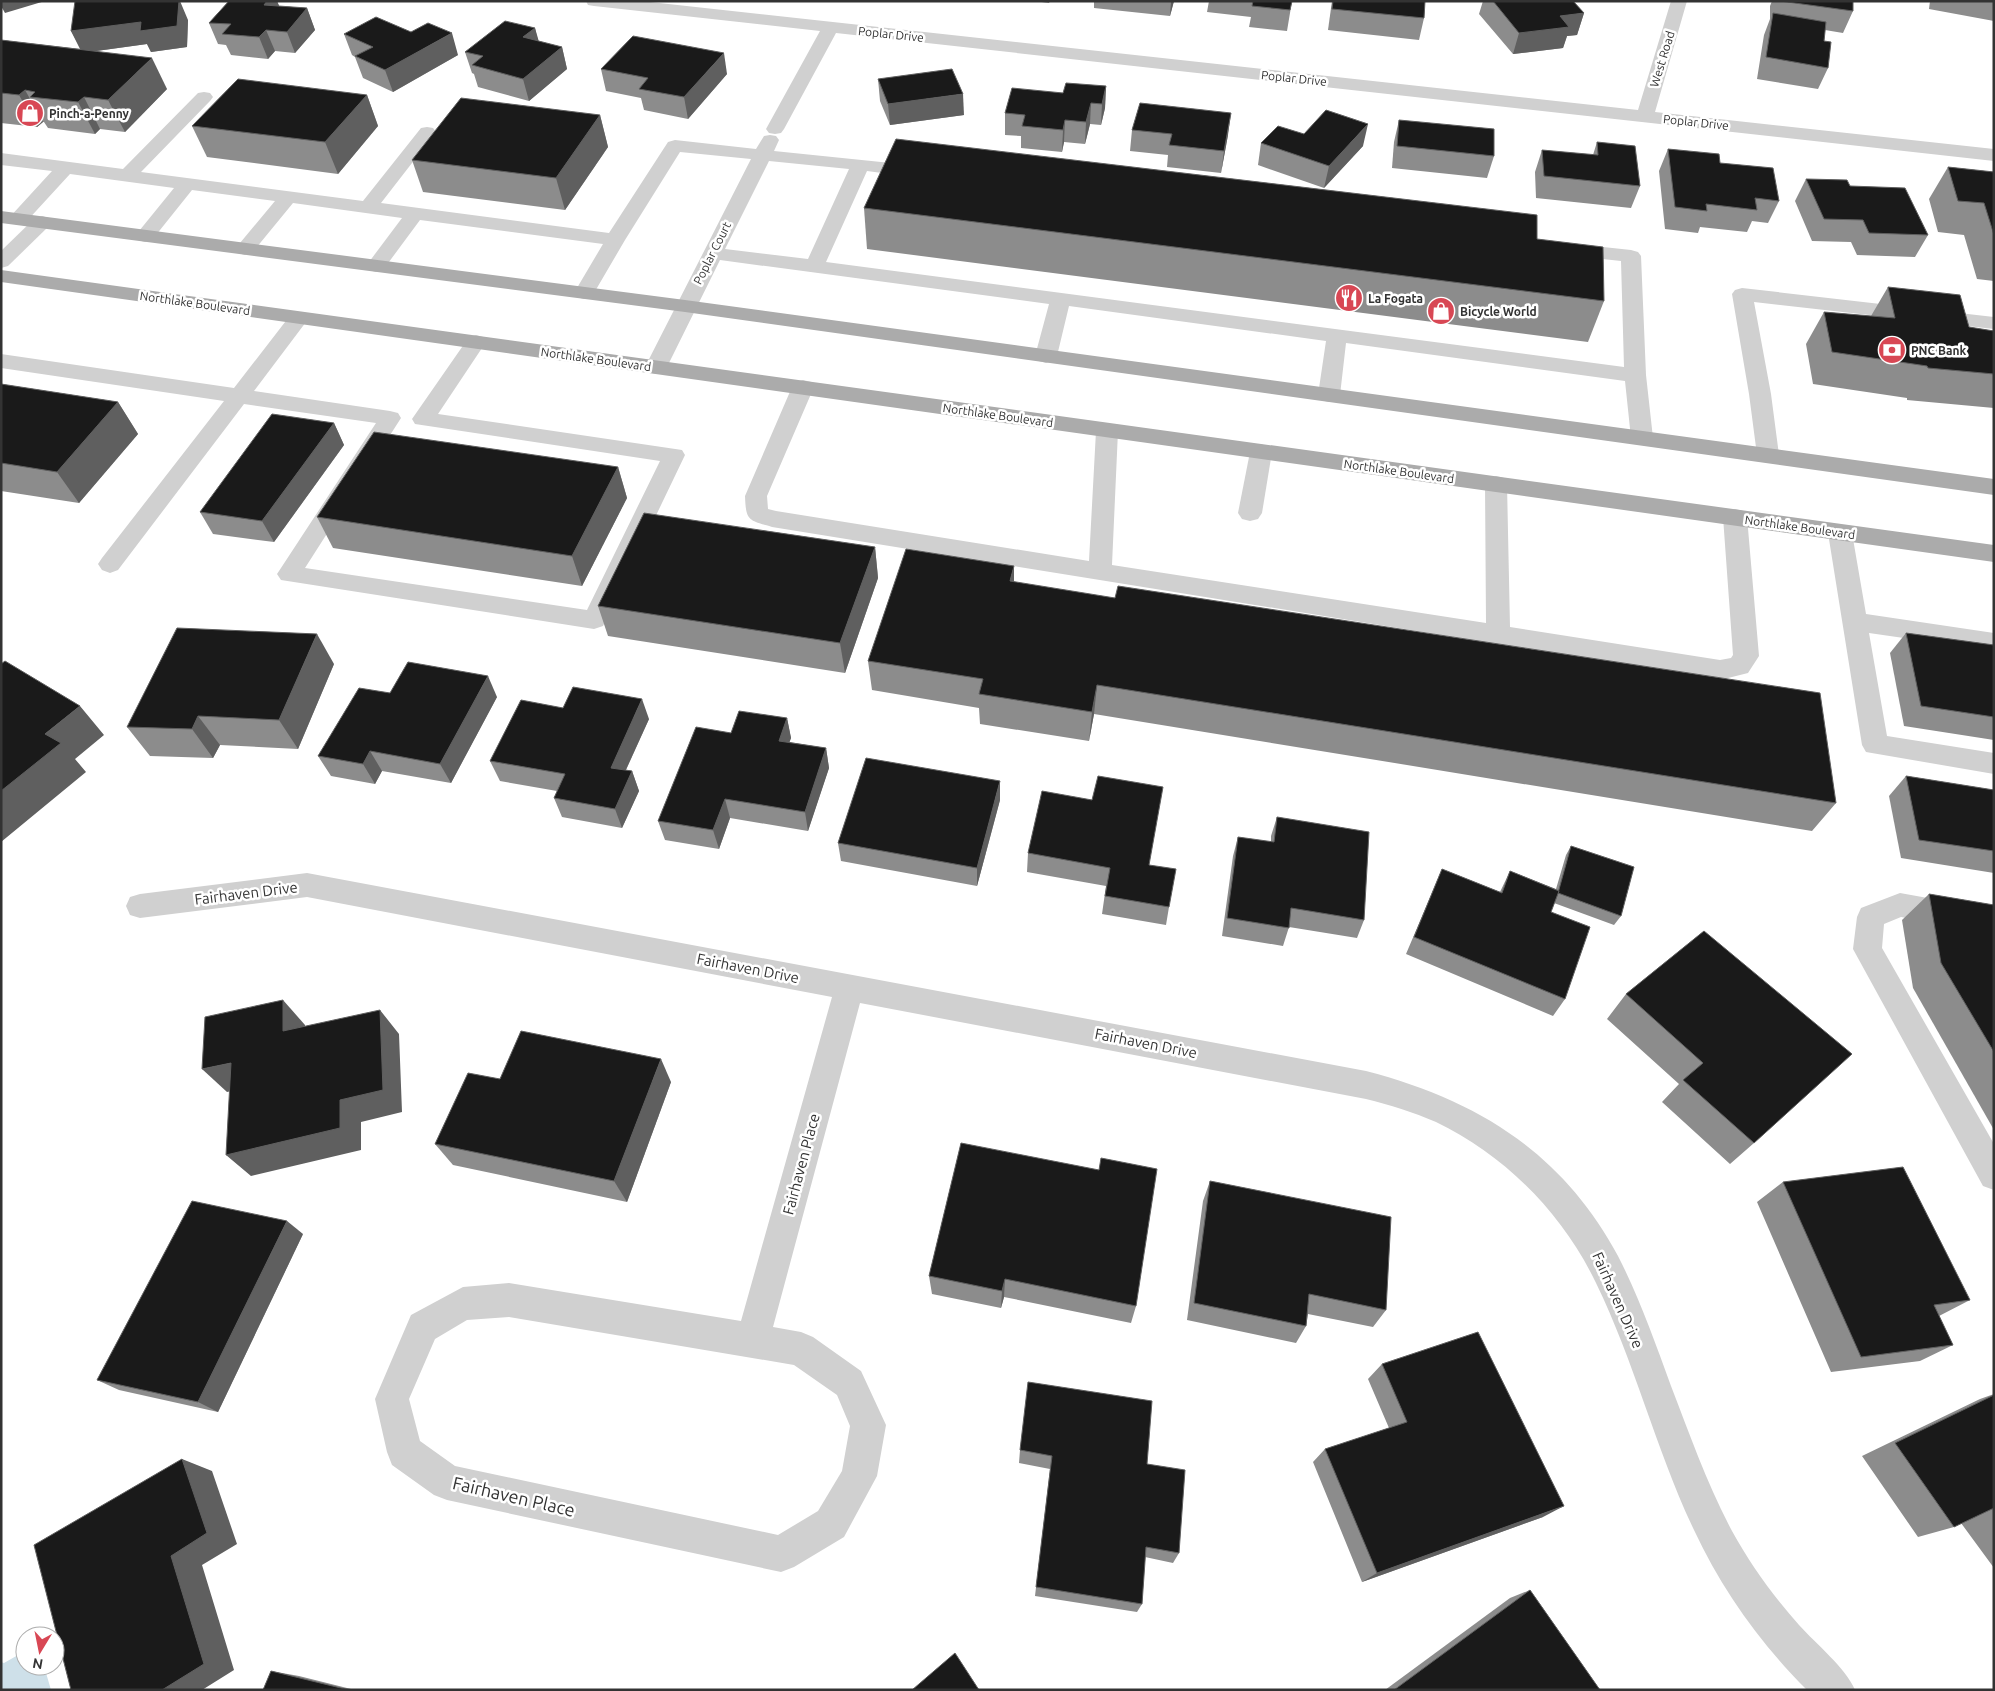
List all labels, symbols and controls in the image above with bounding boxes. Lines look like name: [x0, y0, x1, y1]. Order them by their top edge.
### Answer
street label: Poplar Drive: [857, 24, 925, 44]
street label: West Road: [1647, 29, 1677, 89]
street label: Poplar Drive: [1260, 68, 1328, 88]
shop icon: Pinch-a-Penny: [15, 98, 45, 128]
place label: Pinch-a-Penny: [49, 107, 130, 120]
street label: Poplar Drive: [1662, 112, 1730, 132]
street label: Poplar Court: [691, 219, 733, 286]
restaurant icon: La Fogata: [1334, 283, 1364, 313]
street label: Northlake Boulevard: [139, 289, 251, 317]
place label: La Fogata: [1368, 292, 1423, 305]
shop icon: Bicycle World: [1426, 296, 1456, 326]
place label: Bicycle World: [1460, 305, 1537, 318]
bank icon: PNC Bank: [1877, 335, 1907, 365]
place label: PNC Bank: [1911, 344, 1967, 357]
street label: Northlake Boulevard: [540, 345, 652, 373]
street label: Northlake Boulevard: [942, 401, 1054, 429]
street label: Northlake Boulevard: [1343, 457, 1455, 485]
street label: Northlake Boulevard: [1744, 513, 1856, 541]
street label: Fairhaven Drive: [194, 878, 298, 908]
street label: Fairhaven Drive: [696, 950, 800, 986]
street label: Fairhaven Drive: [1094, 1025, 1198, 1061]
street label: Fairhaven Place: [779, 1112, 823, 1216]
street label: Fairhaven Drive: [1589, 1249, 1647, 1351]
street label: Fairhaven Place: [451, 1472, 577, 1520]
north arrow: [15, 1626, 65, 1676]
text: N: [31, 1655, 44, 1673]

